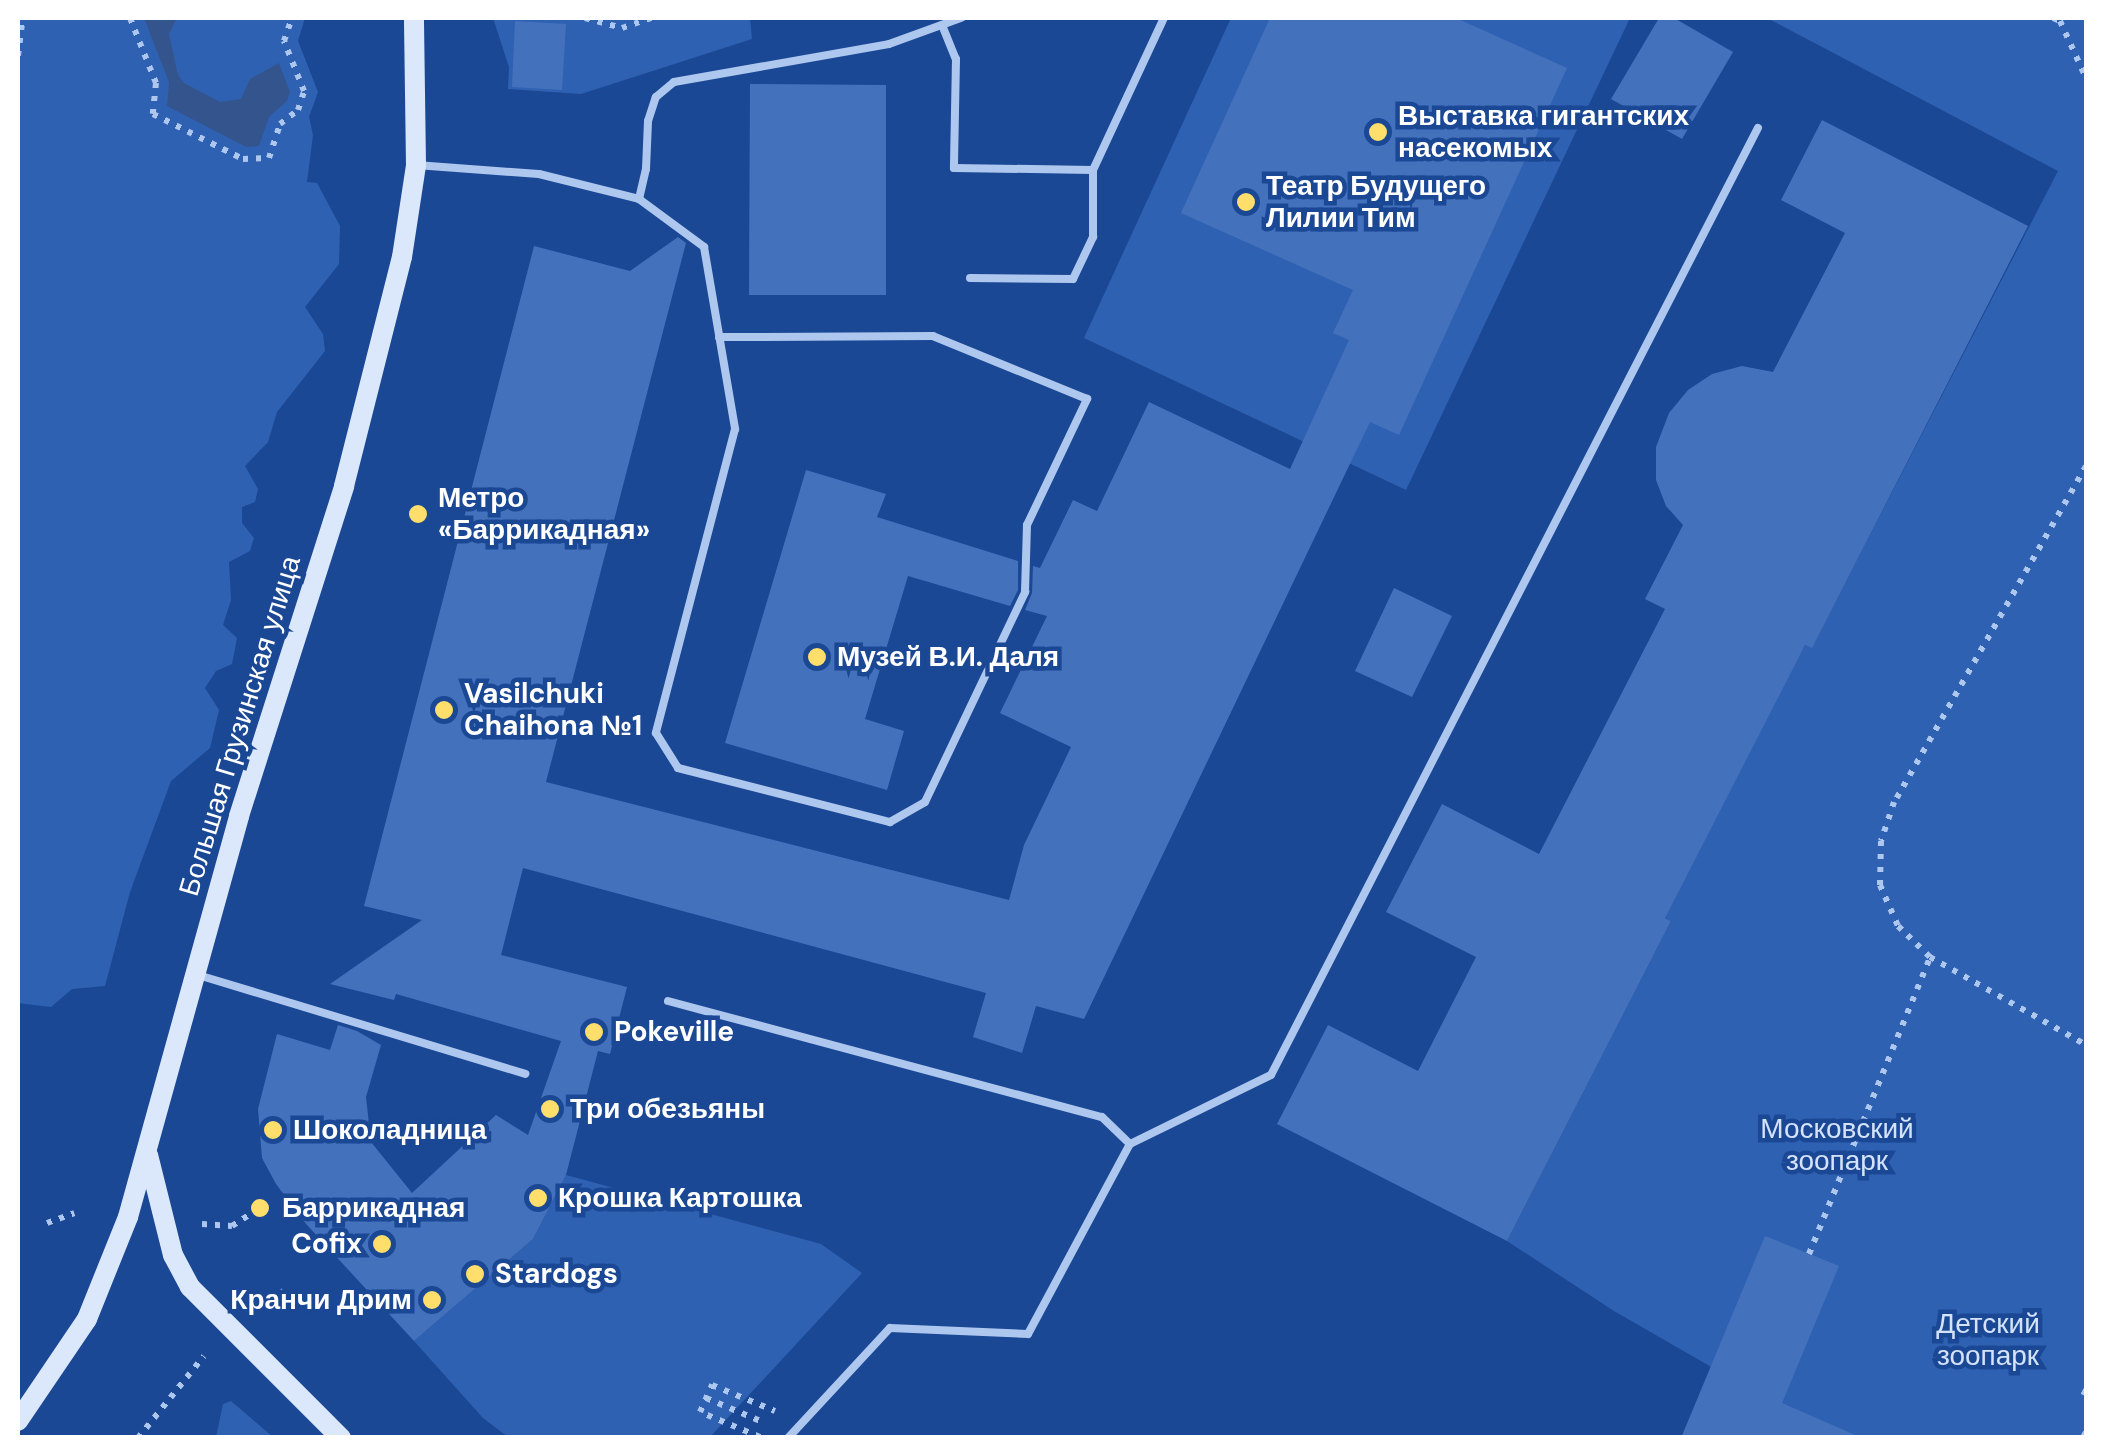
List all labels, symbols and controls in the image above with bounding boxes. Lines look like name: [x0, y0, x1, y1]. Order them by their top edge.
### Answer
place label: Выставка гигантских насекомых: [1398, 99, 1689, 165]
marker: Выставка гигантских насекомых: [1367, 121, 1389, 143]
place label: Театр Будущего Лилии Тим: [1266, 169, 1486, 235]
marker: Театр Будущего Лилии Тим: [1235, 191, 1257, 213]
place label: Метро «Баррикадная»: [438, 481, 650, 547]
marker: Метро «Баррикадная»: [407, 503, 429, 525]
street label: Большая Грузинская улица: [172, 552, 308, 900]
place label: Музей В.И. Даля: [837, 640, 1059, 674]
marker: Музей В.И. Даля: [806, 646, 828, 668]
place label: Vasilchuki Chaihona №1: [464, 677, 642, 743]
marker: Vasilchuki Chaihona №1: [433, 699, 455, 721]
place label: Pokeville: [614, 1015, 734, 1049]
marker: Pokeville: [583, 1021, 605, 1043]
place label: Три обезьяны: [570, 1092, 765, 1126]
marker: Три обезьяны: [539, 1098, 561, 1120]
park label: Московский зоопарк: [1760, 1112, 1914, 1178]
place label: Шоколадница: [293, 1113, 487, 1147]
marker: Шоколадница: [262, 1119, 284, 1141]
place label: Крошка Картошка: [558, 1181, 802, 1215]
marker: Крошка Картошка: [527, 1187, 549, 1209]
place label: Баррикадная: [282, 1191, 465, 1225]
marker: Баррикадная: [247, 1195, 273, 1221]
place label: Cofix: [291, 1227, 362, 1261]
marker: Cofix: [371, 1233, 393, 1255]
place label: Stardogs: [495, 1257, 618, 1291]
marker: Stardogs: [464, 1263, 486, 1285]
place label: Кранчи Дрим: [230, 1283, 412, 1317]
marker: Кранчи Дрим: [421, 1289, 443, 1311]
park label: Детский зоопарк: [1936, 1307, 2040, 1373]

